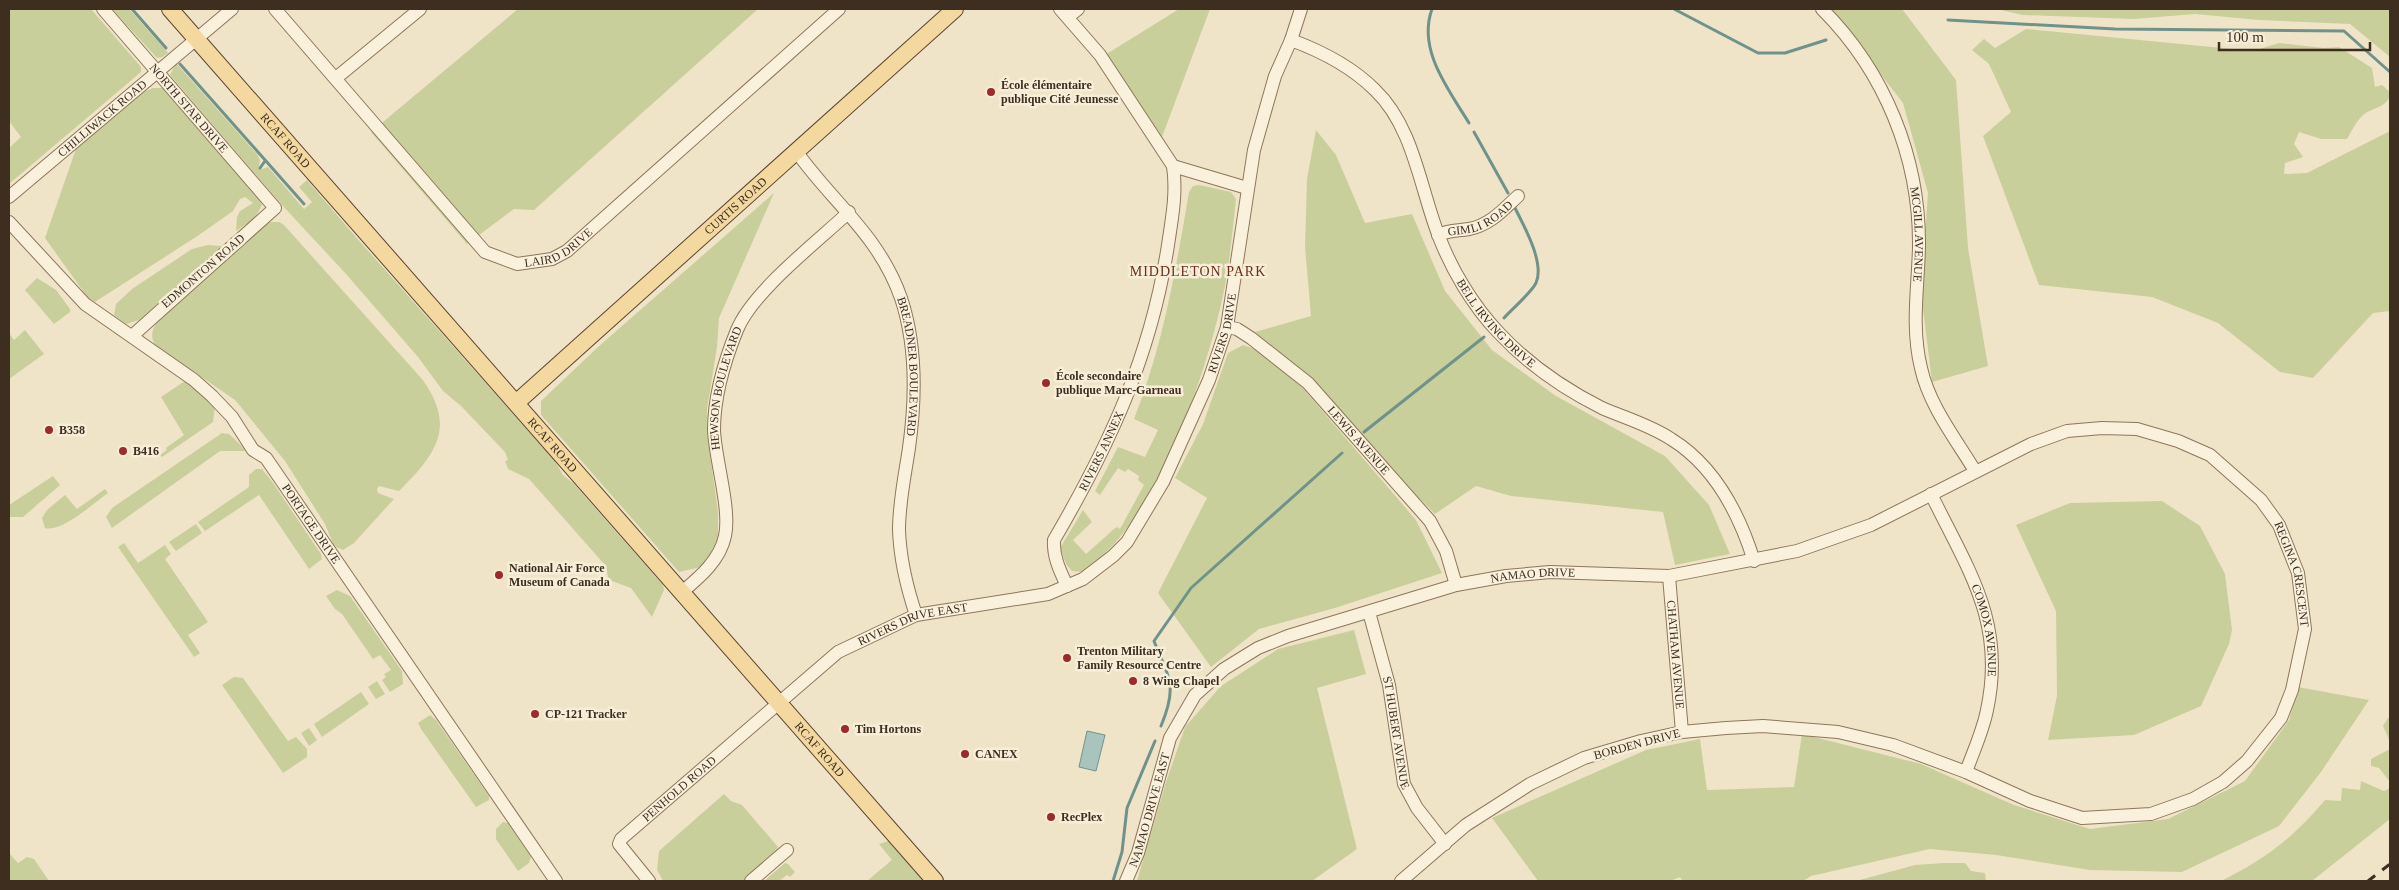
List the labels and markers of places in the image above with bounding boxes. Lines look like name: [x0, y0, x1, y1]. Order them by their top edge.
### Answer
place label: École élémentaire publique Cité Jeunesse: [1001, 78, 1119, 106]
marker: École élémentaire publique Cité Jeunesse: [985, 86, 997, 98]
place label: École secondaire publique Marc-Garneau: [1056, 369, 1182, 397]
marker: École secondaire publique Marc-Garneau: [1040, 377, 1052, 389]
place label: B358: [59, 423, 85, 437]
marker: B358: [43, 424, 55, 436]
place label: B416: [133, 444, 159, 458]
marker: B416: [117, 445, 129, 457]
place label: National Air Force Museum of Canada: [509, 561, 610, 589]
marker: National Air Force Museum of Canada: [493, 569, 505, 581]
place label: Trenton Military Family Resource Centre: [1077, 644, 1202, 672]
marker: Trenton Military Family Resource Centre: [1061, 652, 1073, 664]
place label: 8 Wing Chapel: [1143, 674, 1220, 688]
marker: 8 Wing Chapel: [1127, 675, 1139, 687]
place label: CP-121 Tracker: [545, 707, 628, 721]
marker: CP-121 Tracker: [529, 708, 541, 720]
place label: Tim Hortons: [855, 722, 921, 736]
marker: Tim Hortons: [839, 723, 851, 735]
place label: CANEX: [975, 747, 1018, 761]
marker: CANEX: [959, 748, 971, 760]
place label: RecPlex: [1061, 810, 1102, 824]
marker: RecPlex: [1045, 811, 1057, 823]

